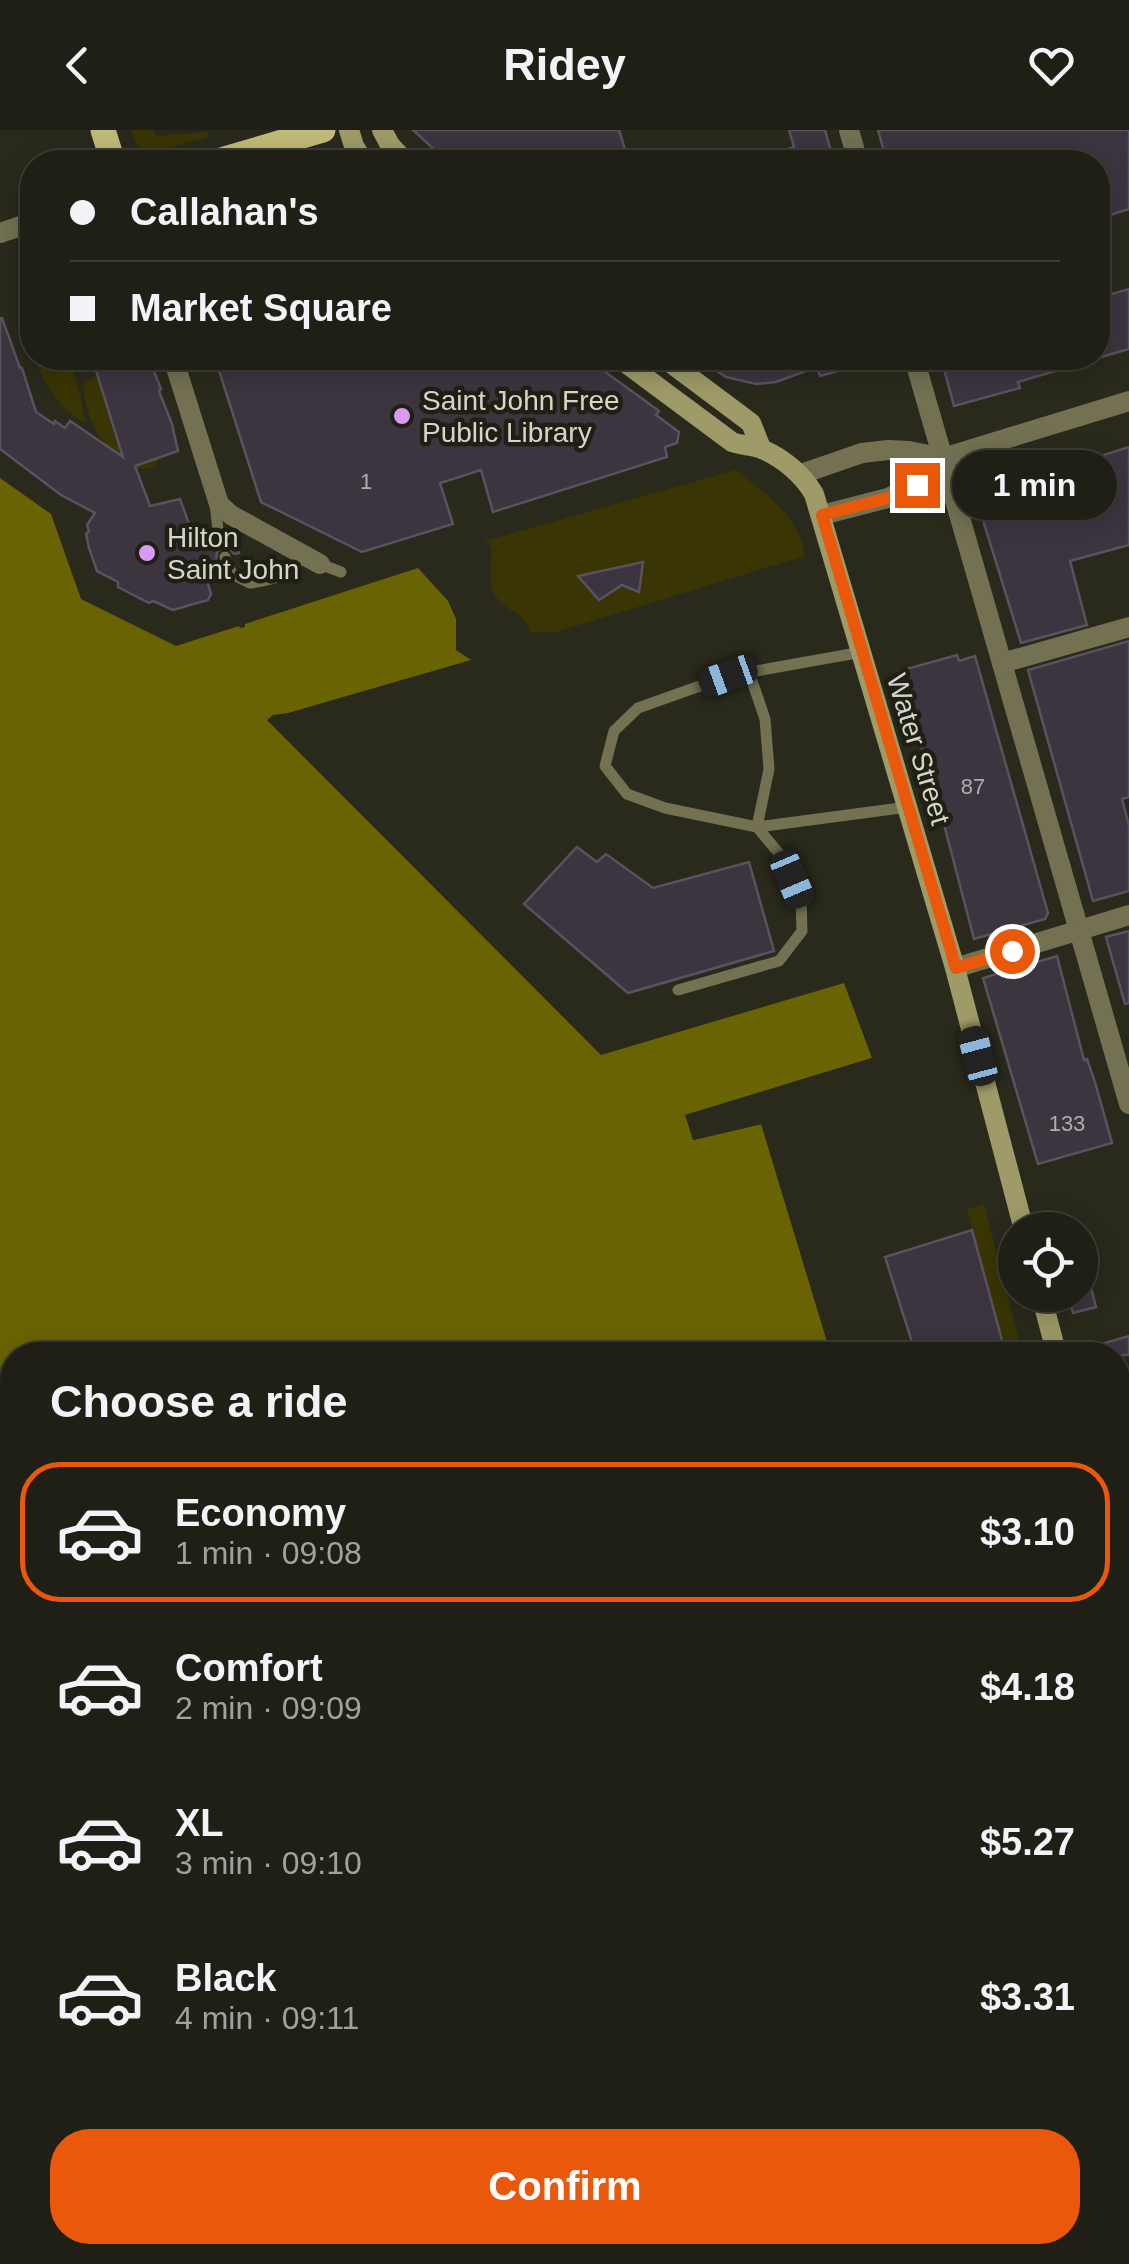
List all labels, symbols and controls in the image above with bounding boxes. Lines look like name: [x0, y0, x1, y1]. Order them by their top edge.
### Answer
icon: back: [50, 38, 105, 93]
icon: heart: [1024, 38, 1079, 93]
text: Ridey: [503, 39, 626, 90]
text: Callahan's: [130, 191, 319, 233]
text: Market Square: [130, 287, 392, 329]
place label: Saint John Free Public Library: [422, 385, 620, 448]
marker: Saint John Free Public Library: [391, 405, 413, 427]
callout: 1 min: [952, 450, 1117, 520]
route end: [895, 463, 940, 508]
text: 1 min: [993, 467, 1076, 503]
house number: 1: [360, 469, 372, 494]
place label: Hilton Saint John: [167, 522, 299, 585]
marker: Hilton Saint John: [136, 542, 158, 564]
car: [695, 652, 761, 700]
street label: Water Street: [881, 670, 956, 829]
house number: 87: [961, 774, 985, 799]
car: [766, 846, 818, 912]
route start: [990, 929, 1035, 974]
car: [956, 1023, 1000, 1089]
house number: 133: [1049, 1111, 1085, 1136]
map controls: [998, 1212, 1098, 1312]
button: locate: [998, 1212, 1098, 1312]
text: Choose a ride: [50, 1376, 348, 1427]
icon: car: [55, 1487, 145, 1577]
text: Economy: [175, 1492, 346, 1534]
text: $3.10: [980, 1511, 1075, 1553]
text: 1 min · 09:08: [175, 1535, 362, 1571]
icon: car: [55, 1642, 145, 1732]
text: Comfort: [175, 1647, 323, 1689]
text: $4.18: [980, 1666, 1075, 1708]
text: 2 min · 09:09: [175, 1690, 362, 1726]
icon: car: [55, 1797, 145, 1887]
text: XL: [175, 1802, 224, 1844]
text: $5.27: [980, 1821, 1075, 1863]
text: 3 min · 09:10: [175, 1845, 362, 1881]
icon: car: [55, 1952, 145, 2042]
text: Black: [175, 1957, 276, 1999]
text: $3.31: [980, 1976, 1075, 2018]
text: 4 min · 09:11: [175, 2000, 359, 2036]
button: Confirm: [50, 2129, 1080, 2244]

